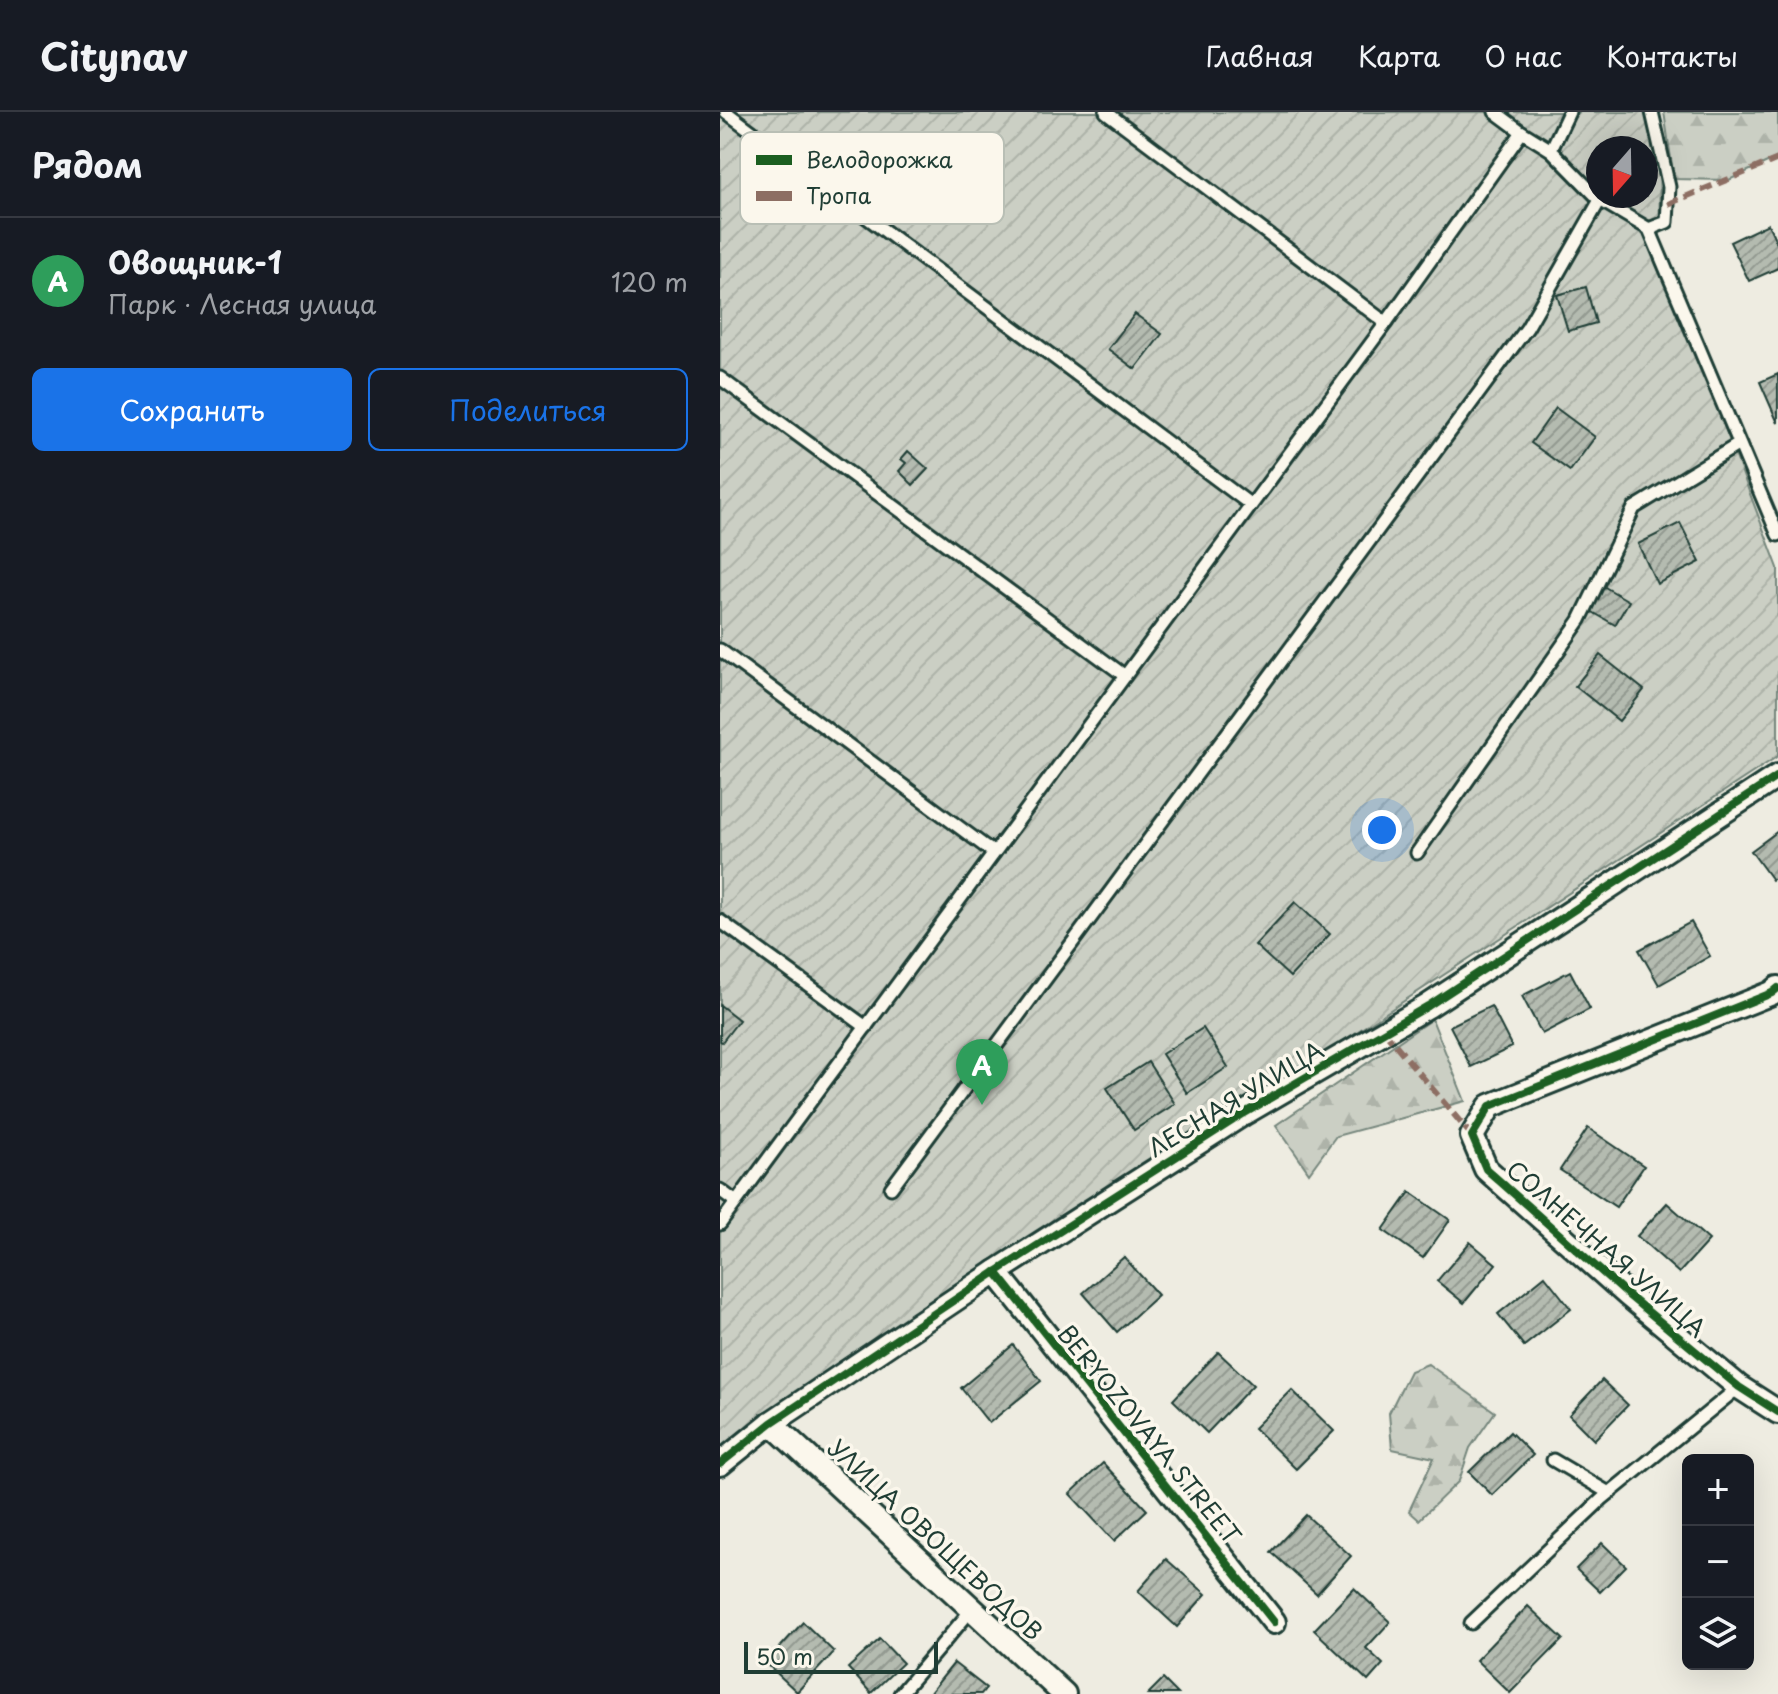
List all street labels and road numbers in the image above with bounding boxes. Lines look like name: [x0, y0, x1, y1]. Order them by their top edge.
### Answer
street label: ЛЕСНАЯ УЛИЦА: [1140, 1031, 1330, 1165]
street label: СОЛНЕЧНАЯ УЛИЦА: [1499, 1151, 1715, 1345]
street label: BERYOZOVAYA STREET: [1050, 1316, 1250, 1552]
street label: УЛИЦА ОВОЩЕВОДОВ: [821, 1430, 1051, 1648]

